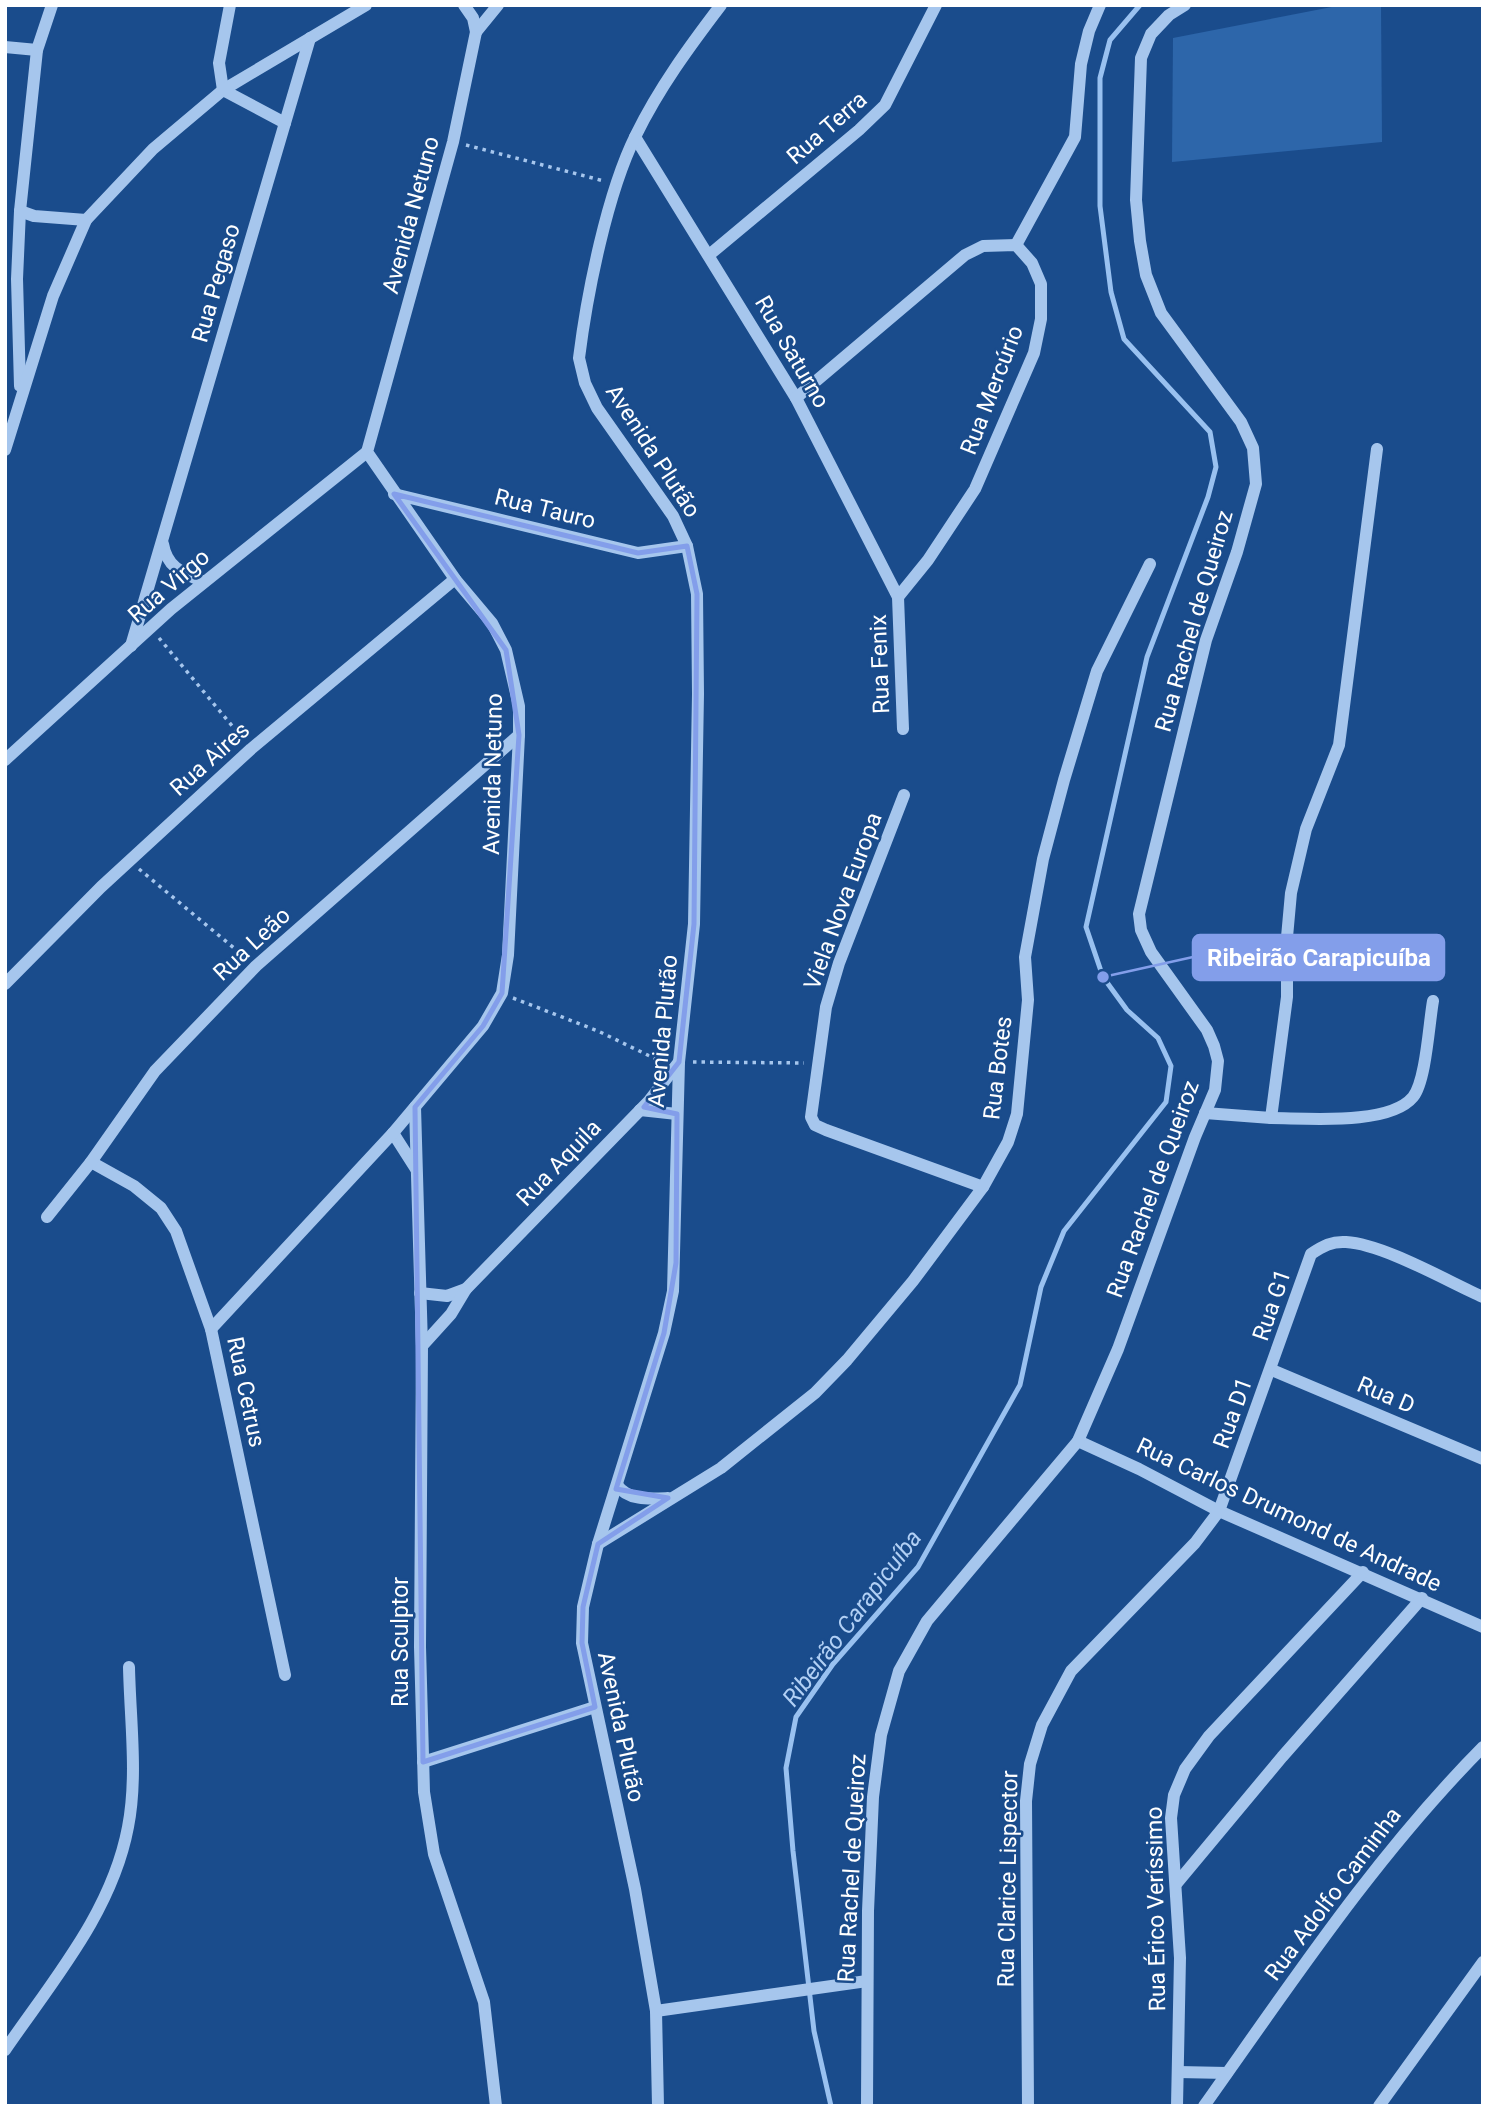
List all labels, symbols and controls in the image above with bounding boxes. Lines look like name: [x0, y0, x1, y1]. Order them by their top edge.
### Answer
street label: Rua Terra: [782, 86, 872, 170]
street label: Avenida Netuno: [377, 133, 445, 297]
street label: Rua Pegaso: [186, 221, 246, 345]
street label: Rua Saturno: [749, 291, 835, 413]
street label: Rua Mercúrio: [955, 322, 1029, 458]
street label: Avenida Plutão: [600, 379, 706, 523]
street label: Rua Tauro: [492, 483, 598, 535]
street label: Rua Rachel de Queiroz: [1149, 507, 1239, 735]
street label: Rua Virgo: [123, 543, 215, 629]
street label: Rua Fenix: [865, 614, 895, 714]
street label: Avenida Netuno: [478, 693, 508, 855]
street label: Rua Aires: [165, 716, 255, 802]
street label: Viela Nova Europa: [798, 809, 888, 993]
street label: Rua Leão: [208, 902, 296, 986]
callout: Ribeirão Carapicuíba: [1193, 935, 1444, 980]
text: Ribeirão Carapicuíba: [1207, 944, 1431, 972]
street label: Avenida Plutão: [643, 954, 683, 1108]
street label: Rua Botes: [978, 1015, 1018, 1121]
street label: Rua Rachel de Queiroz: [1101, 1077, 1205, 1301]
street label: Rua Aquila: [511, 1114, 607, 1212]
street label: Rua G1: [1247, 1266, 1297, 1344]
street label: Rua Cetrus: [221, 1334, 271, 1450]
street label: Rua D: [1353, 1371, 1419, 1419]
street label: Rua D1: [1208, 1374, 1258, 1452]
street label: Rua Carlos Drumond de Andrade: [1132, 1432, 1446, 1598]
water label: Ribeirão Carapicuíba: [777, 1524, 927, 1712]
street label: Rua Sculptor: [387, 1577, 414, 1707]
street label: Avenida Plutão: [592, 1649, 650, 1805]
street label: Rua Rachel de Queiroz: [833, 1753, 871, 1983]
street label: Rua Clarice Lispector: [993, 1770, 1023, 1988]
street label: Rua Adolfo Caminha: [1259, 1802, 1407, 1986]
street label: Rua Érico Veríssimo: [1140, 1806, 1171, 2012]

